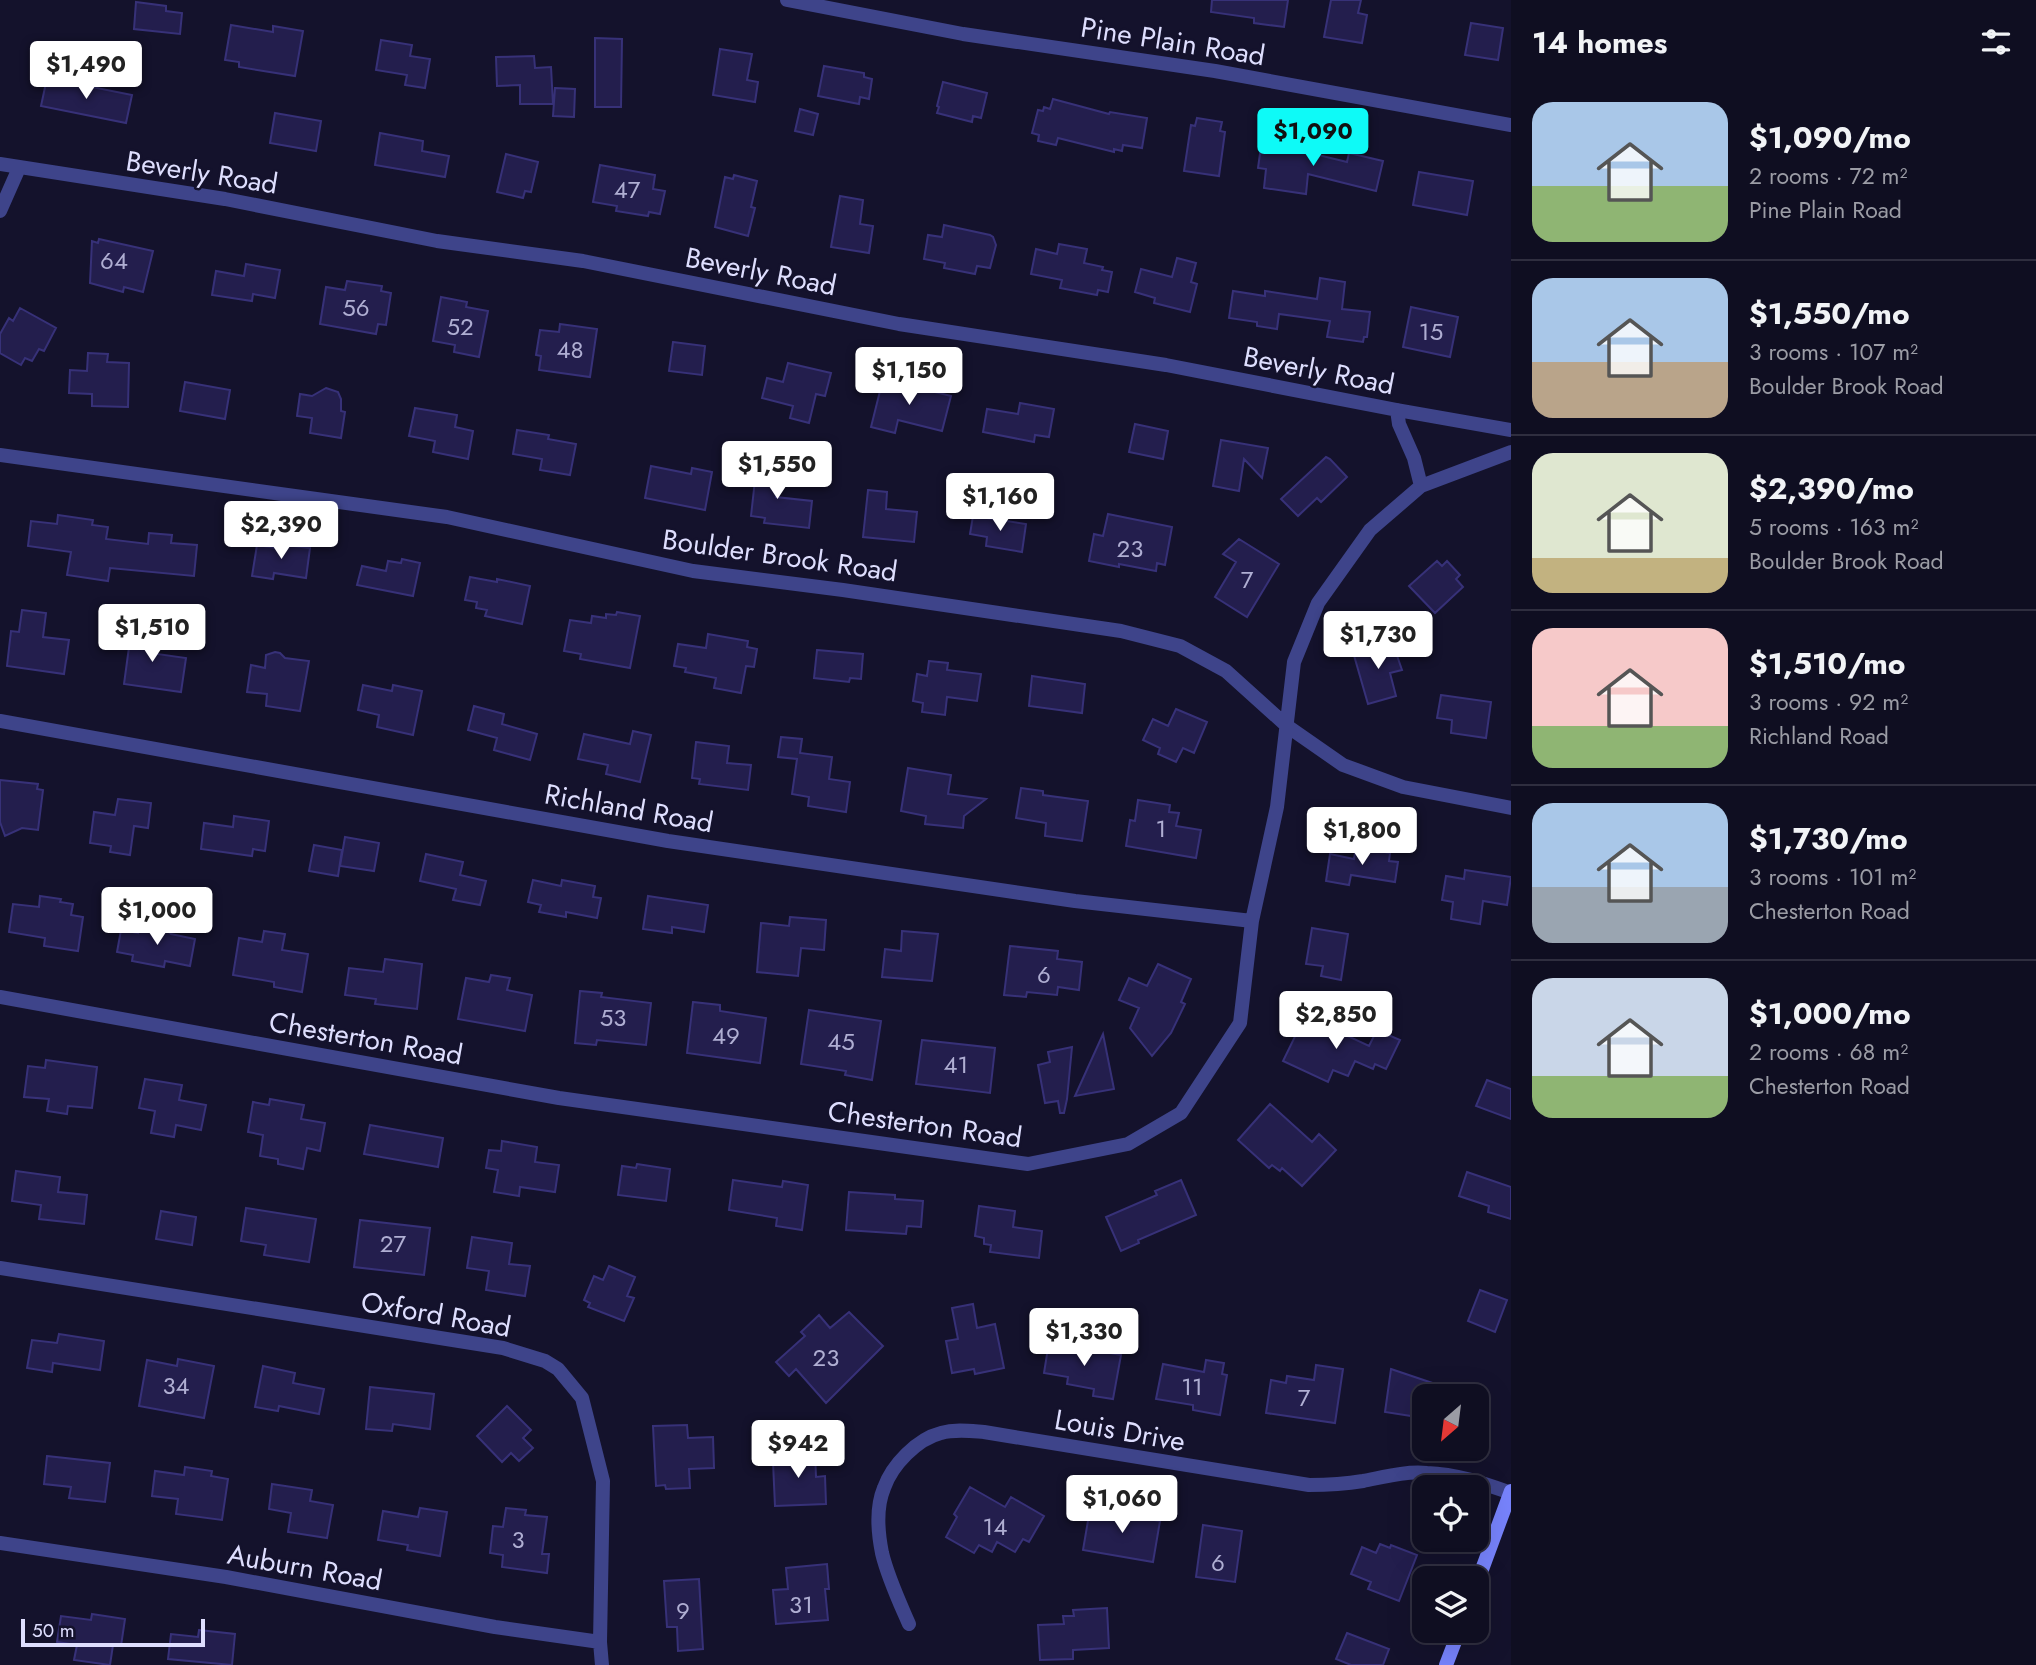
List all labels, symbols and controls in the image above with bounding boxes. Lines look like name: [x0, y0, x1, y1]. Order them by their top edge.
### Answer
street label: Pine Plain Road: [1078, 7, 1268, 76]
text: 14 homes: [1532, 21, 1667, 64]
icon: filters: [1977, 23, 2015, 61]
pin: $1,490: [29, 42, 143, 101]
text: $1,490: [46, 47, 126, 81]
pin: $1,090: [1256, 108, 1370, 168]
text: $1,090: [1273, 114, 1353, 148]
text: $1,090/mo: [1749, 116, 1911, 159]
icon: home: [1588, 130, 1672, 214]
street label: Beverly Road: [123, 140, 281, 205]
text: 2 rooms · 72 m²: [1749, 159, 1908, 193]
house number: 47: [614, 172, 641, 207]
text: Pine Plain Road: [1749, 193, 1902, 227]
street label: Beverly Road: [682, 237, 840, 306]
house number: 64: [100, 243, 128, 278]
house number: 56: [342, 290, 370, 325]
text: $1,550/mo: [1749, 292, 1910, 335]
icon: home: [1588, 306, 1672, 390]
house number: 52: [446, 309, 474, 344]
house number: 15: [1419, 314, 1443, 349]
house number: 48: [556, 332, 584, 367]
text: 3 rooms · 107 m²: [1749, 335, 1918, 369]
street label: Beverly Road: [1240, 336, 1398, 405]
pin: $1,150: [852, 348, 966, 407]
text: $1,150: [871, 353, 947, 387]
text: Boulder Brook Road: [1749, 369, 1944, 403]
pin: $1,550: [720, 442, 834, 501]
text: $1,550: [738, 447, 816, 481]
text: $2,390/mo: [1749, 467, 1914, 510]
pin: $1,160: [943, 474, 1057, 533]
text: $1,160: [962, 479, 1038, 513]
icon: home: [1588, 481, 1672, 565]
pin: $2,390: [224, 502, 338, 561]
text: $2,390: [240, 507, 322, 541]
text: 5 rooms · 163 m²: [1749, 510, 1918, 544]
street label: Boulder Brook Road: [660, 519, 900, 592]
house number: 23: [1117, 531, 1143, 566]
text: Boulder Brook Road: [1749, 544, 1944, 578]
house number: 7: [1241, 562, 1254, 597]
pin: $1,510: [95, 604, 209, 664]
text: $1,510: [114, 610, 190, 644]
pin: $1,730: [1321, 612, 1435, 671]
text: $1,730: [1340, 617, 1416, 651]
text: $1,510/mo: [1749, 642, 1906, 685]
icon: home: [1588, 656, 1672, 740]
text: 3 rooms · 92 m²: [1749, 685, 1908, 719]
text: Richland Road: [1749, 719, 1889, 753]
street label: Richland Road: [541, 774, 716, 843]
pin: $1,800: [1305, 808, 1419, 867]
house number: 1: [1156, 811, 1166, 846]
text: $1,800: [1323, 813, 1401, 847]
text: $1,730/mo: [1749, 817, 1908, 860]
icon: home: [1588, 831, 1672, 915]
text: 3 rooms · 101 m²: [1749, 860, 1916, 894]
pin: $1,000: [100, 888, 214, 947]
text: $1,000: [117, 893, 197, 927]
text: Chesterton Road: [1749, 894, 1910, 928]
house number: 6: [1037, 957, 1051, 992]
pin: $2,850: [1279, 992, 1393, 1051]
text: $1,000/mo: [1749, 992, 1911, 1035]
text: $2,850: [1295, 997, 1377, 1031]
house number: 53: [600, 1000, 626, 1035]
street label: Chesterton Road: [266, 1001, 466, 1076]
icon: home: [1588, 1006, 1672, 1090]
house number: 49: [712, 1018, 740, 1053]
house number: 45: [827, 1024, 855, 1059]
text: 2 rooms · 68 m²: [1749, 1035, 1908, 1069]
house number: 41: [944, 1047, 968, 1082]
text: Chesterton Road: [1749, 1069, 1910, 1103]
street label: Chesterton Road: [825, 1091, 1025, 1158]
house number: 27: [380, 1226, 407, 1261]
street label: Oxford Road: [358, 1281, 514, 1348]
pin: $1,330: [1027, 1308, 1141, 1368]
text: $1,330: [1045, 1314, 1123, 1348]
house number: 23: [813, 1340, 839, 1375]
house number: 34: [162, 1368, 190, 1403]
house number: 11: [1181, 1369, 1203, 1404]
house number: 7: [1298, 1380, 1311, 1415]
north arrow: [1412, 1384, 1489, 1461]
map controls: [1412, 1384, 1489, 1643]
street label: Louis Drive: [1051, 1399, 1188, 1462]
pin: $942: [757, 1420, 839, 1480]
text: $942: [768, 1426, 828, 1460]
button: locate: [1412, 1475, 1489, 1552]
pin: $1,060: [1065, 1476, 1179, 1535]
text: $1,060: [1082, 1481, 1162, 1515]
house number: 14: [983, 1509, 1007, 1544]
house number: 3: [511, 1522, 525, 1557]
street label: Auburn Road: [224, 1534, 385, 1601]
house number: 6: [1211, 1545, 1225, 1580]
button: layers: [1412, 1566, 1489, 1643]
house number: 31: [789, 1587, 813, 1622]
house number: 9: [676, 1593, 690, 1628]
scale bar: [21, 1616, 205, 1648]
text: 50 m: [32, 1617, 75, 1644]

